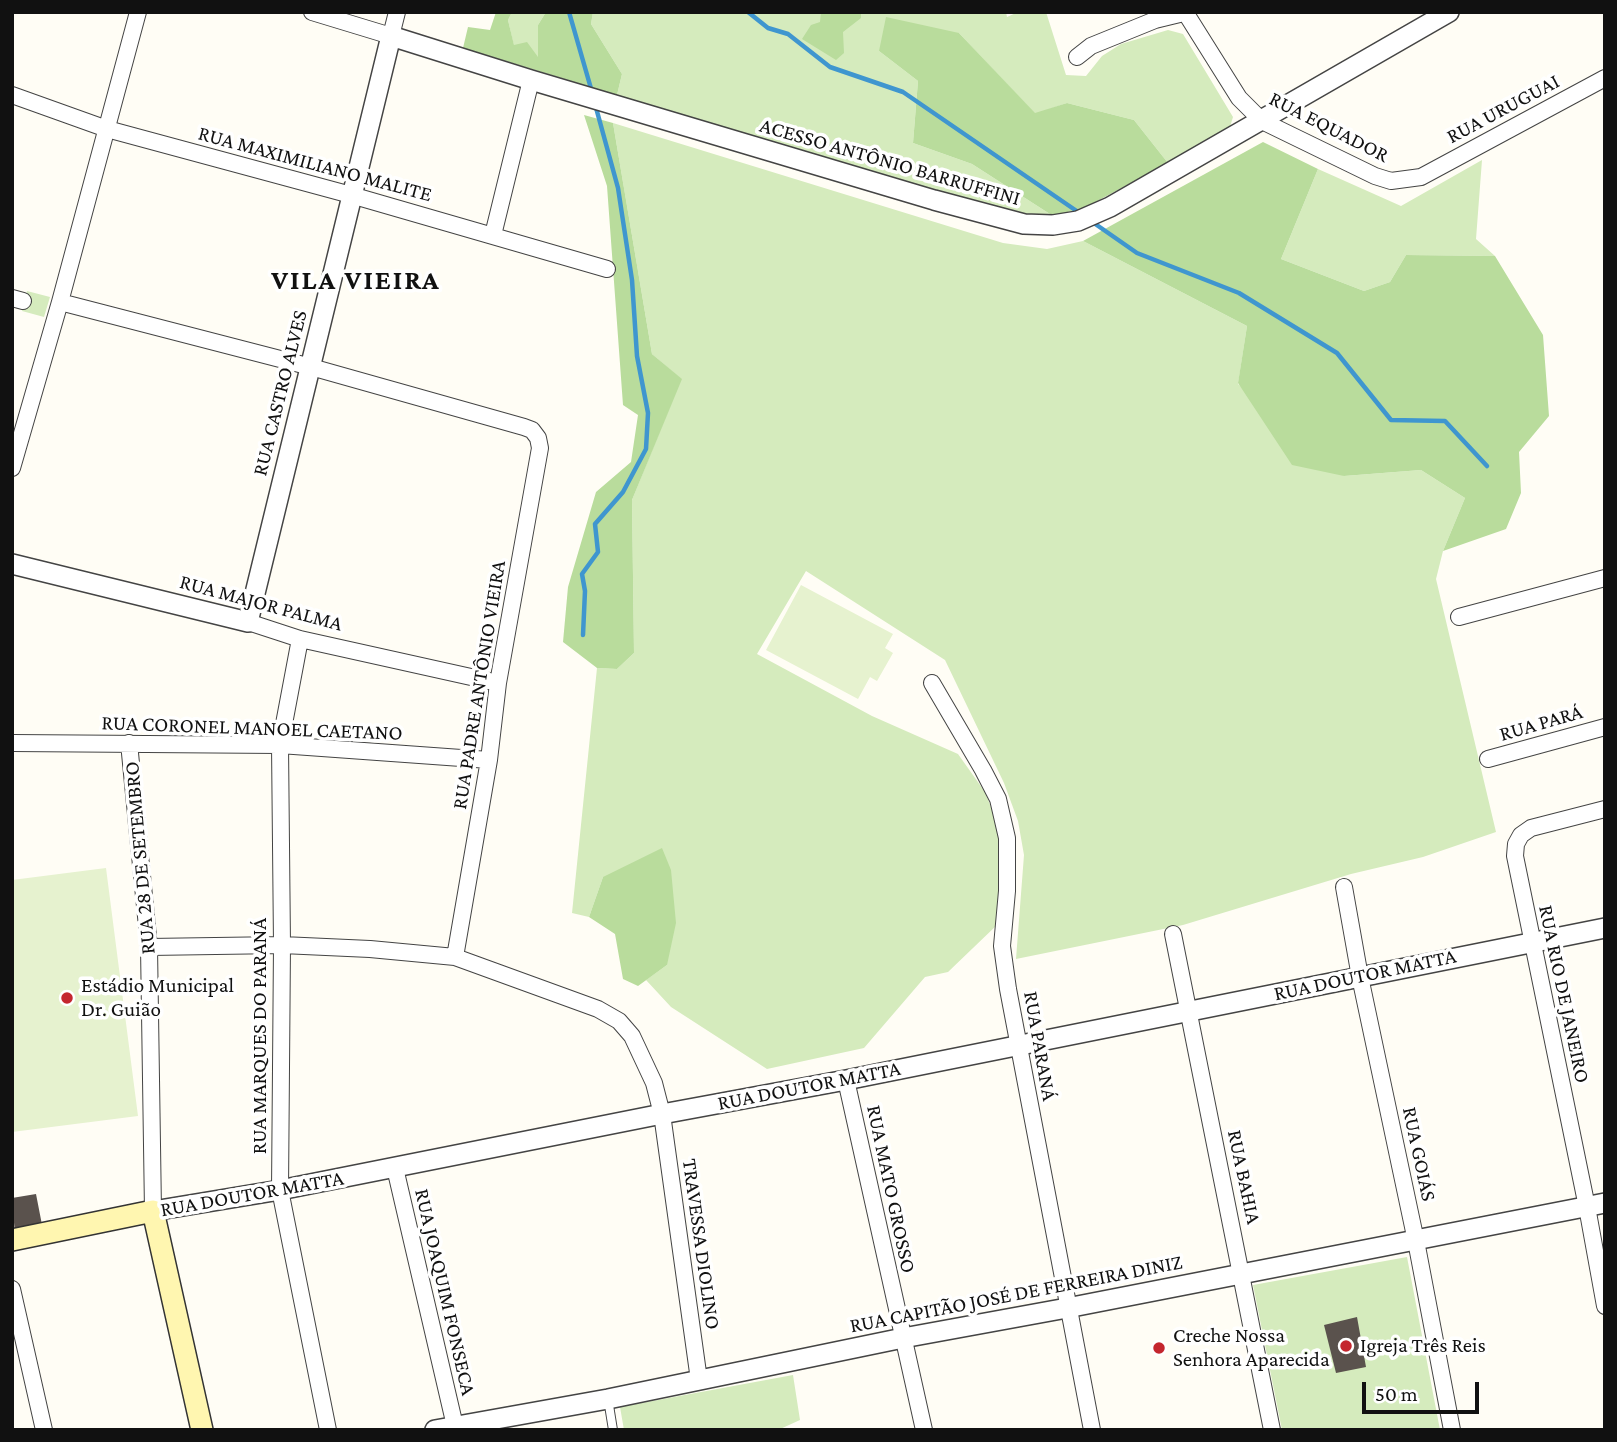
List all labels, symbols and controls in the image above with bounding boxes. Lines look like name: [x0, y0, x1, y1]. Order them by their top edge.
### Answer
street label: RUA URUGUAI: [1442, 69, 1564, 149]
street label: RUA EQUADOR: [1265, 86, 1393, 168]
street label: ACESSO ANTÔNIO BARRUFFINI: [757, 113, 1023, 211]
street label: RUA MAXIMILIANO MALITE: [195, 121, 435, 207]
district label: VILA VIEIRA: [273, 263, 439, 297]
street label: RUA CASTRO ALVES: [247, 308, 313, 478]
street label: RUA PADRE ANTÔNIO VIEIRA: [447, 559, 511, 811]
street label: RUA MAJOR PALMA: [177, 569, 345, 637]
street label: RUA PARÁ: [1497, 699, 1585, 747]
street label: RUA CORONEL MANOEL CAETANO: [101, 710, 403, 746]
street label: RUA 28 DE SETEMBRO: [119, 761, 161, 955]
street label: RUA RIO DE JANEIRO: [1533, 903, 1595, 1085]
street label: RUA MARQUES DO PARANÁ: [247, 918, 273, 1154]
street label: RUA DOUTOR MATTA: [1272, 943, 1458, 1007]
place label: Estádio Municipal Dr. Guião: [81, 973, 234, 1023]
street label: RUA PARANÁ: [1018, 989, 1062, 1103]
marker: Estádio Municipal Dr. Guião: [59, 990, 75, 1006]
street label: RUA DOUTOR MATTA: [715, 1056, 903, 1116]
street label: RUA MATO GROSSO: [861, 1103, 921, 1275]
street label: RUA GOIÁS: [1397, 1104, 1441, 1204]
street label: RUA BAHIA: [1222, 1127, 1266, 1227]
street label: TRAVESSA DIOLINO: [677, 1157, 725, 1331]
street label: RUA DOUTOR MATTA: [158, 1165, 346, 1223]
street label: RUA JOAQUIM FONSECA: [409, 1186, 481, 1398]
street label: RUA CAPITÃO JOSÉ DE FERREIRA DINIZ: [848, 1249, 1184, 1339]
place label: Creche Nossa Senhora Aparecida: [1173, 1323, 1330, 1373]
place label: Igreja Três Reis: [1360, 1333, 1486, 1359]
marker: Igreja Três Reis: [1338, 1338, 1354, 1354]
marker: Creche Nossa Senhora Aparecida: [1151, 1340, 1167, 1356]
scale bar: [1365, 1368, 1482, 1412]
text: 50 m: [1375, 1382, 1418, 1406]

